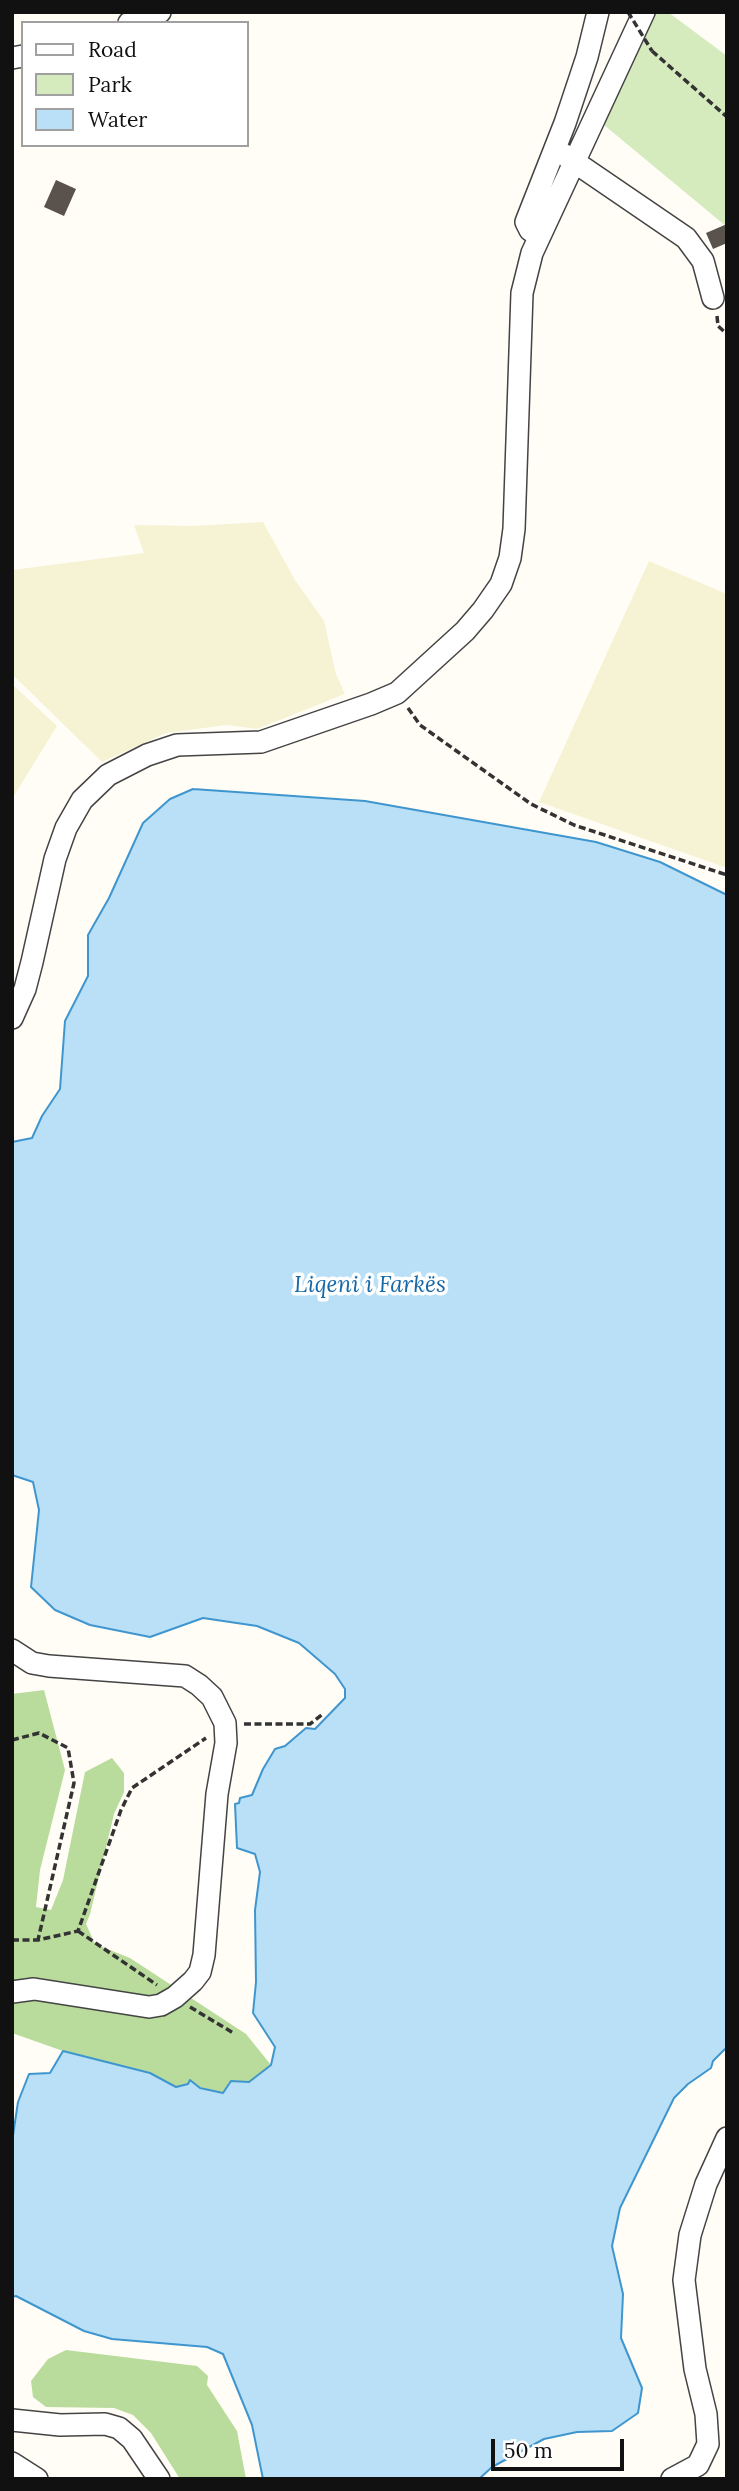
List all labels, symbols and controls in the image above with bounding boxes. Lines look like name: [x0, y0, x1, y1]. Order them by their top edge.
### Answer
legend: [21, 21, 248, 147]
text: Road: [88, 36, 137, 63]
text: Park: [88, 71, 132, 98]
text: Water: [88, 106, 147, 133]
water label: Liqeni i Farkës: [294, 1271, 446, 1299]
scale bar: [494, 2424, 627, 2468]
text: 50 m: [504, 2437, 553, 2464]

